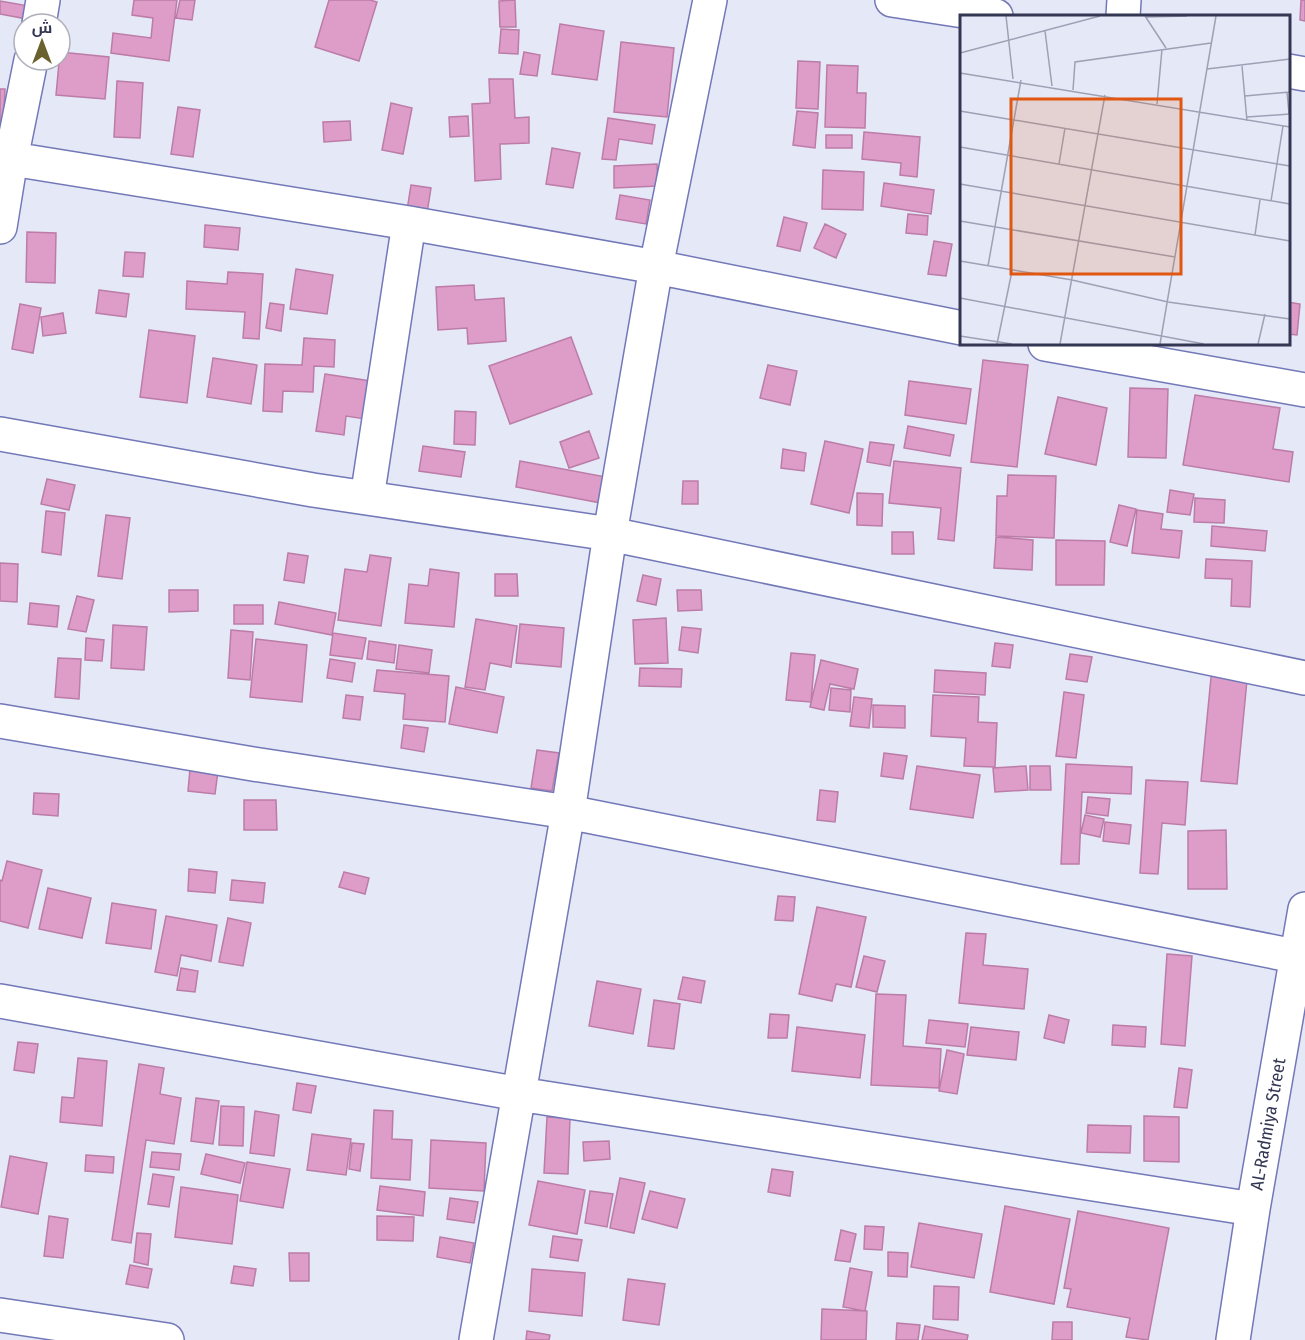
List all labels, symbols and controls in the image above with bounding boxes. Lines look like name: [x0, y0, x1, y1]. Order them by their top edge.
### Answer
north arrow: [12, 12, 72, 72]
inset map: [960, 15, 1290, 345]
text: ش: [32, 18, 52, 37]
street label: AL-Radmiya Street: [1246, 1056, 1290, 1192]

